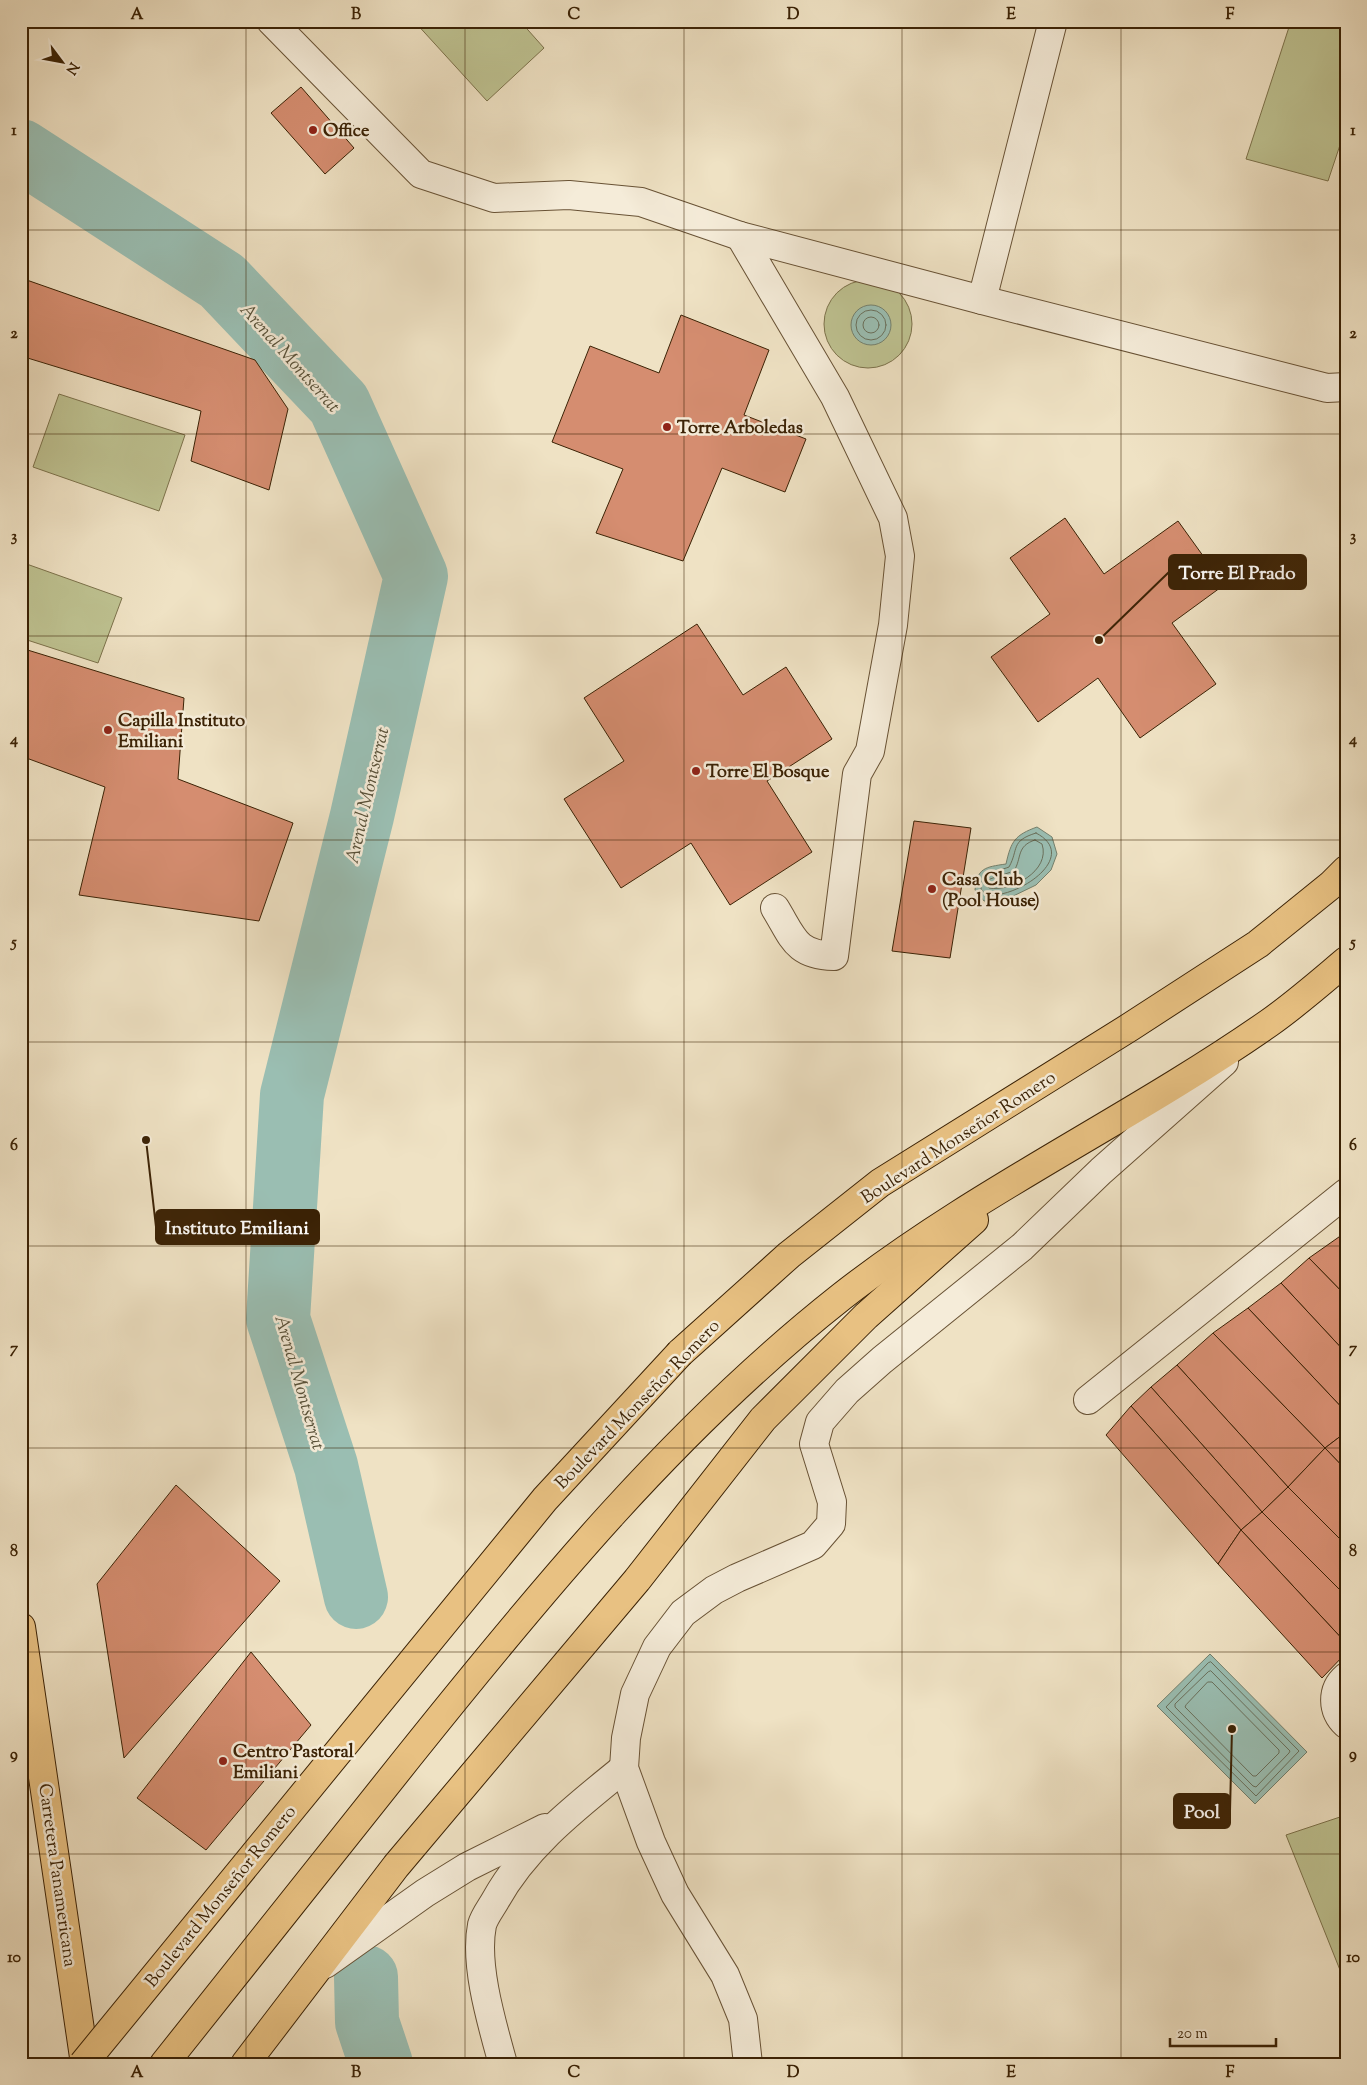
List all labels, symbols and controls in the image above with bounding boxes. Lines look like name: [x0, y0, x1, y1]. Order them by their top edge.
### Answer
text: A: [131, 4, 144, 27]
text: B: [351, 4, 361, 27]
text: C: [568, 4, 581, 27]
text: D: [787, 4, 800, 27]
text: E: [1006, 4, 1016, 27]
text: F: [1226, 4, 1235, 27]
north arrow: [38, 38, 88, 88]
text: N: [60, 58, 83, 78]
place label: Office: [323, 119, 370, 145]
text: 1: [11, 120, 17, 143]
text: 1: [1350, 120, 1356, 143]
marker: Office: [307, 124, 319, 136]
water label: Arenal Montserrat: [232, 298, 346, 420]
text: 2: [10, 323, 18, 346]
text: 2: [1349, 323, 1357, 346]
place label: Torre Arboledas: [677, 416, 803, 442]
marker: Torre Arboledas: [661, 421, 673, 433]
text: 3: [11, 526, 18, 549]
text: 3: [1350, 526, 1357, 549]
callout: Torre El Prado: [1169, 555, 1306, 589]
text: Torre El Prado: [1178, 561, 1296, 588]
place label: Capilla Instituto Emiliani: [118, 709, 245, 756]
marker: Capilla Instituto Emiliani: [102, 724, 114, 736]
water label: Arenal Montserrat: [340, 724, 397, 867]
text: 4: [9, 729, 18, 752]
text: 4: [1348, 729, 1357, 752]
place label: Torre El Bosque: [706, 760, 830, 786]
marker: Torre El Bosque: [690, 765, 702, 777]
place label: Casa Club (Pool House): [942, 868, 1040, 915]
marker: Casa Club (Pool House): [926, 883, 938, 895]
text: 5: [9, 932, 17, 955]
text: 5: [1348, 932, 1356, 955]
street label: Boulevard Monseñor Romero: [856, 1066, 1062, 1212]
text: 6: [10, 1135, 18, 1158]
text: 6: [1349, 1135, 1357, 1158]
callout: Instituto Emiliani: [156, 1210, 319, 1244]
text: Instituto Emiliani: [165, 1216, 309, 1243]
water label: Arenal Montserrat: [266, 1312, 331, 1454]
street label: Boulevard Monseñor Romero: [550, 1314, 727, 1496]
text: 7: [10, 1338, 19, 1361]
text: 7: [1349, 1338, 1358, 1361]
text: 8: [10, 1541, 18, 1564]
text: 8: [1349, 1541, 1357, 1564]
place label: Centro Pastoral Emiliani: [233, 1740, 355, 1787]
text: 9: [10, 1744, 18, 1767]
text: 9: [1349, 1744, 1357, 1767]
marker: Centro Pastoral Emiliani: [217, 1755, 229, 1767]
street label: Carretera Panamericana: [30, 1782, 82, 1969]
callout: Pool: [1174, 1794, 1230, 1828]
street label: Boulevard Monseñor Romero: [140, 1800, 303, 1994]
text: Pool: [1184, 1800, 1221, 1827]
text: 10: [7, 1947, 21, 1970]
text: 10: [1346, 1947, 1360, 1970]
scale bar: [1170, 2015, 1276, 2047]
text: 20 m: [1177, 2024, 1208, 2045]
text: A: [131, 2062, 144, 2085]
text: B: [351, 2062, 361, 2085]
text: C: [568, 2062, 581, 2085]
text: D: [787, 2062, 800, 2085]
text: E: [1006, 2062, 1016, 2085]
text: F: [1226, 2062, 1235, 2085]

